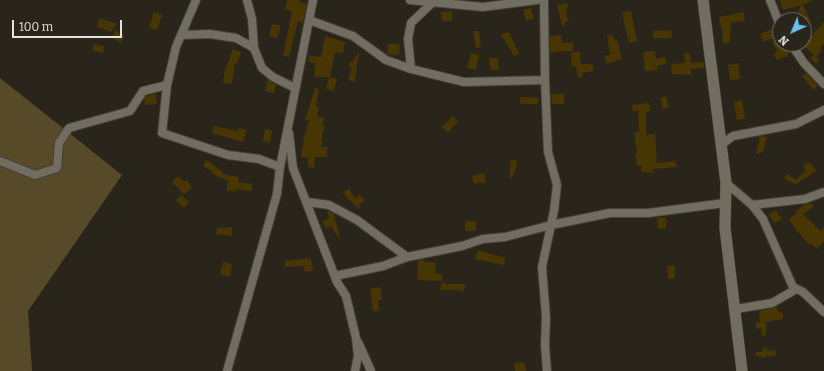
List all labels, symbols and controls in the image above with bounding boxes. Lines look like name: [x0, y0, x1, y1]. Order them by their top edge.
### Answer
scale bar: [14, 12, 124, 38]
north arrow: [772, 12, 812, 52]
text: 100 m: [19, 20, 53, 34]
text: N: [776, 33, 792, 48]

